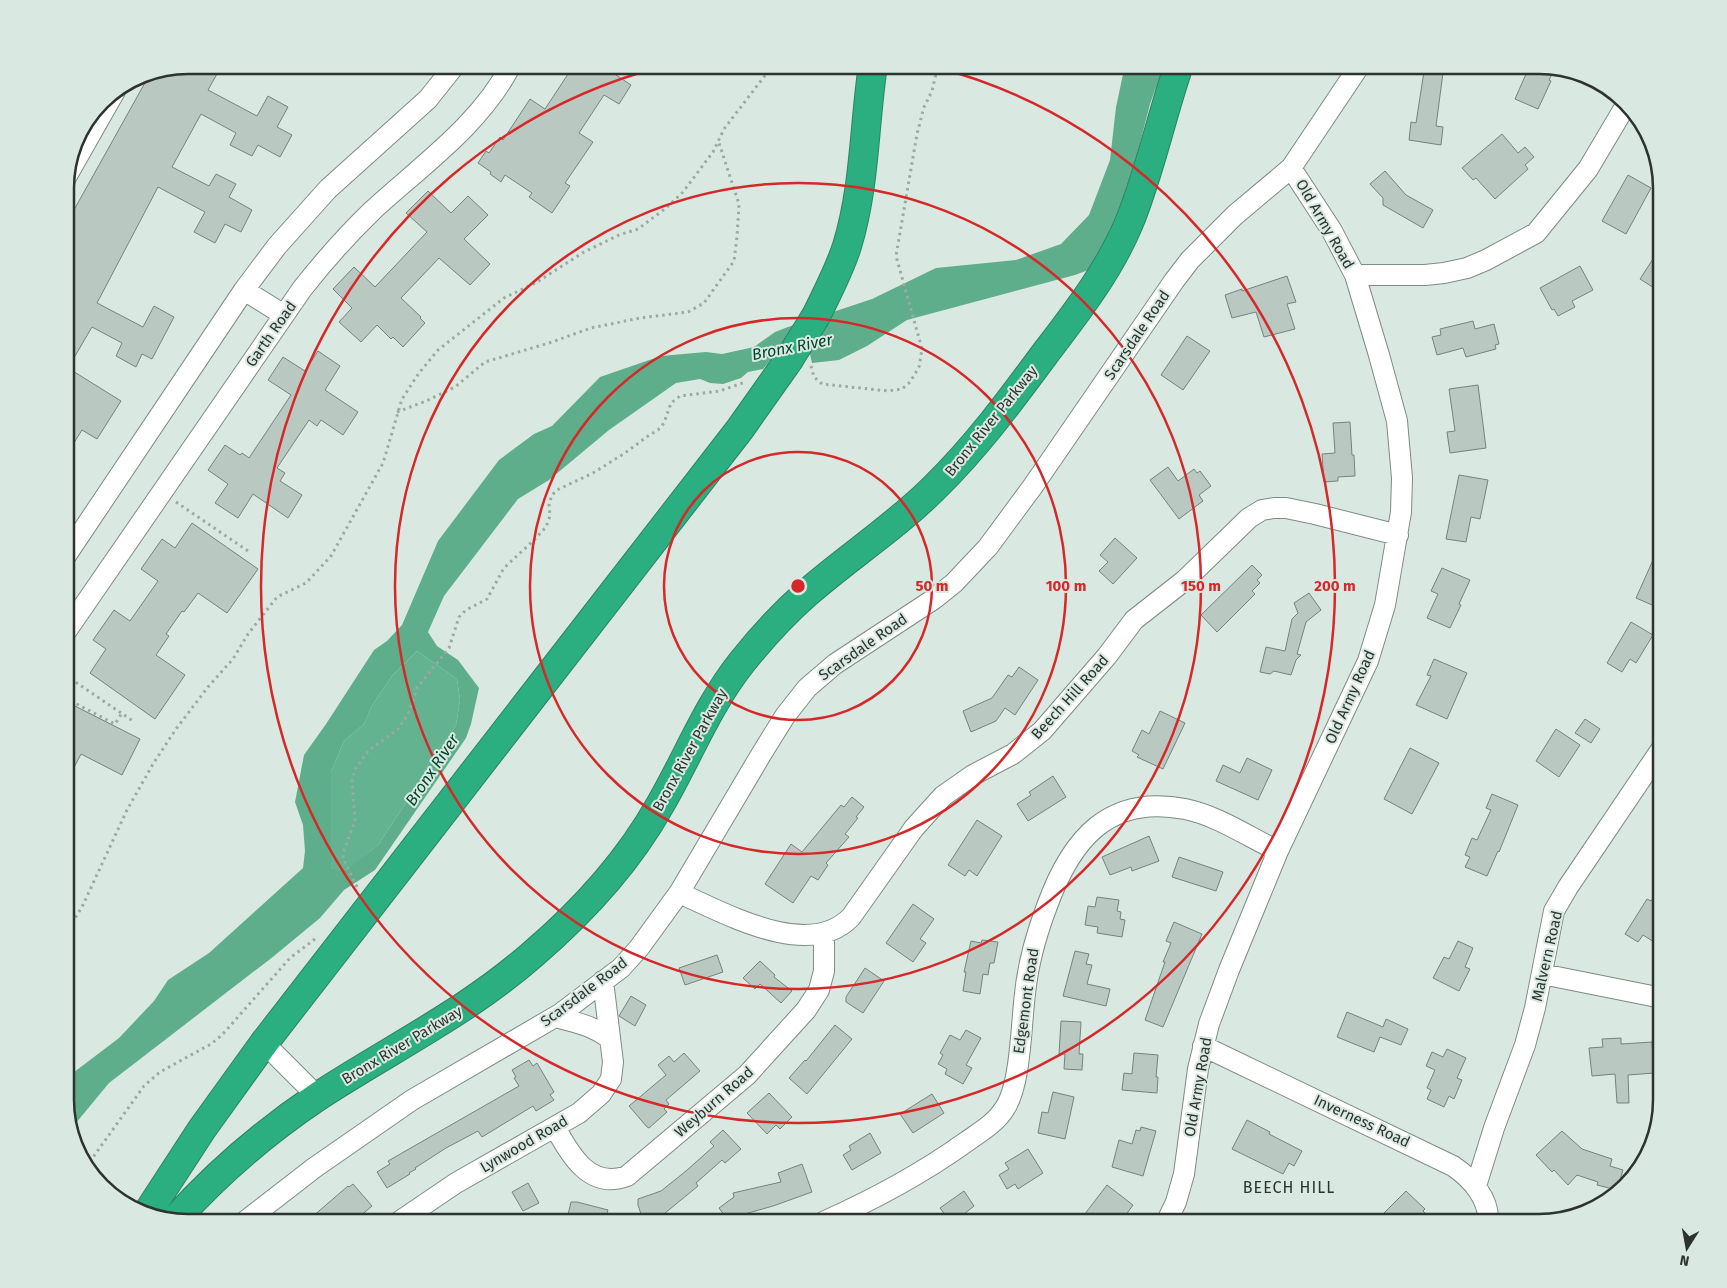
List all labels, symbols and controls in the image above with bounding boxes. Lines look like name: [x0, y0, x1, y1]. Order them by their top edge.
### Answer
street label: Old Army Road: [1292, 176, 1358, 272]
street label: Scarsdale Road: [1100, 287, 1174, 383]
street label: Garth Road: [242, 298, 300, 370]
water label: Bronx River: [750, 330, 835, 364]
street label: Bronx River Parkway: [941, 362, 1042, 480]
centre of rings: [789, 577, 807, 595]
text: 50 m: [915, 577, 949, 595]
text: 100 m: [1046, 577, 1086, 595]
text: 150 m: [1181, 577, 1221, 595]
text: 200 m: [1314, 577, 1356, 595]
street label: Scarsdale Road: [815, 610, 911, 684]
street label: Old Army Road: [1321, 647, 1379, 747]
street label: Beech Hill Road: [1027, 651, 1113, 743]
street label: Bronx River Parkway: [649, 685, 731, 814]
water label: Bronx River: [401, 730, 463, 809]
street label: Malvern Road: [1528, 909, 1566, 1003]
street label: Edgemont Road: [1010, 947, 1042, 1055]
street label: Scarsdale Road: [537, 954, 631, 1030]
street label: Bronx River Parkway: [339, 1002, 466, 1088]
street label: Old Army Road: [1180, 1036, 1216, 1138]
street label: Weyburn Road: [671, 1063, 757, 1141]
street label: Inverness Road: [1311, 1091, 1413, 1151]
street label: Lynwood Road: [477, 1112, 571, 1176]
district label: BEECH HILL: [1243, 1178, 1335, 1197]
north arrow: [1662, 1223, 1712, 1273]
text: N: [1678, 1251, 1691, 1270]

